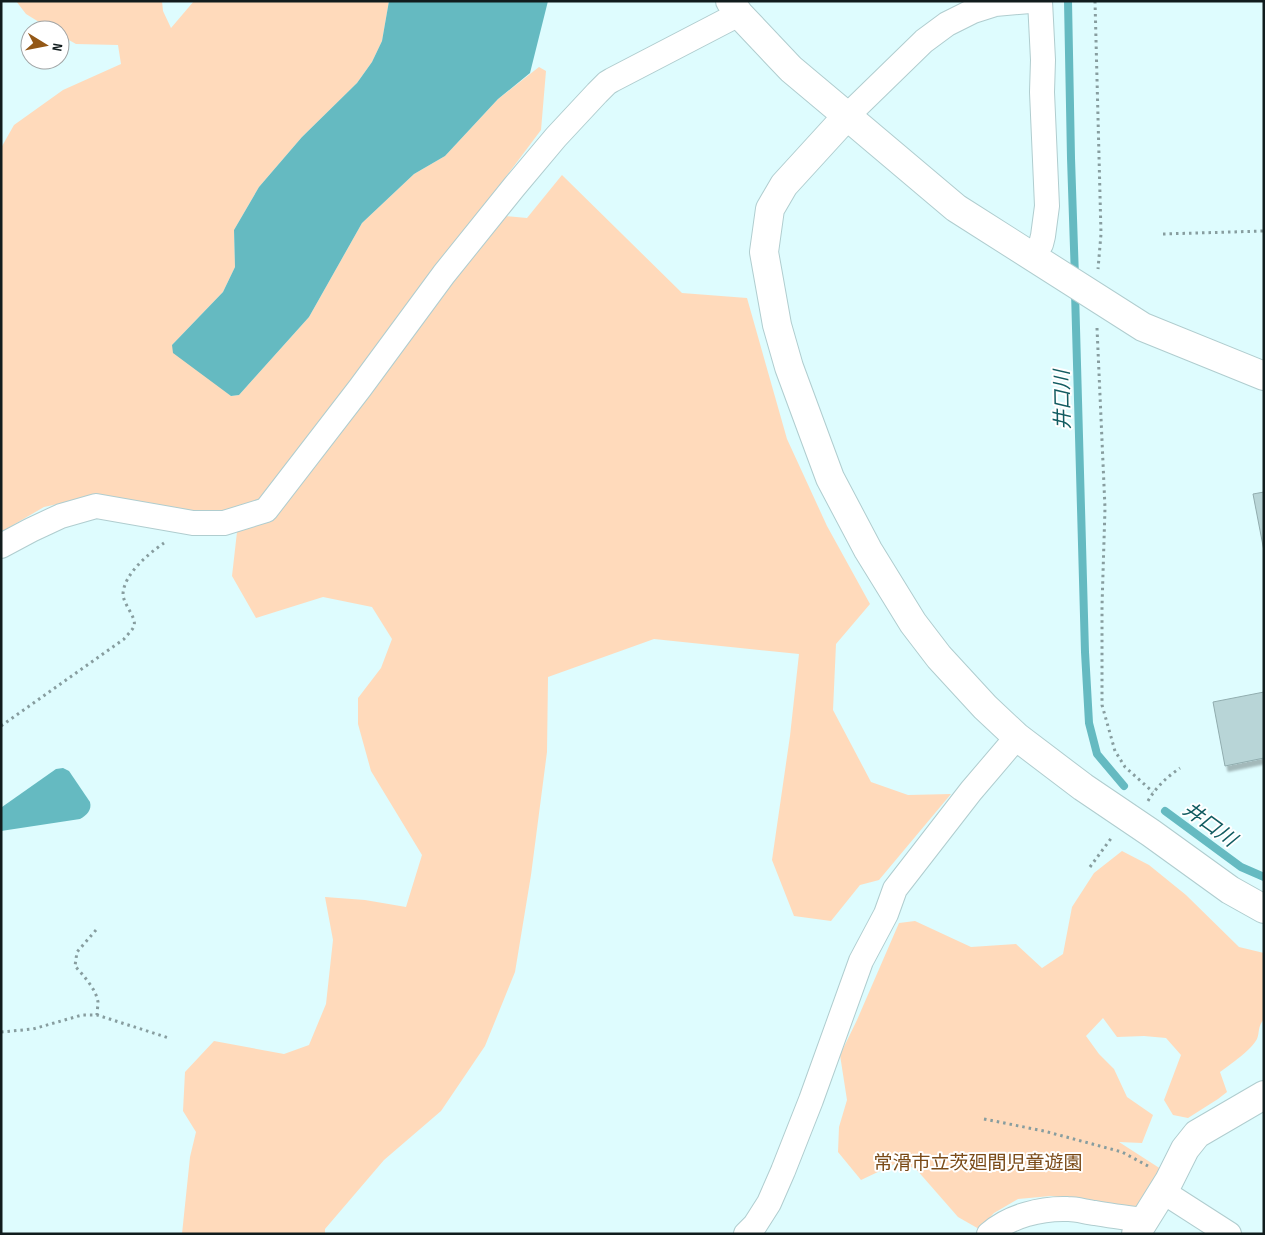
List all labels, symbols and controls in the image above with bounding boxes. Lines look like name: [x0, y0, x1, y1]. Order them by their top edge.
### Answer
north arrow: [20, 20, 70, 70]
text: N: [48, 42, 66, 52]
water label: 井口川: [1050, 368, 1076, 430]
water label: 井口川: [1178, 797, 1242, 853]
park label: 常滑市立茨廻間児童遊園: [873, 1152, 1083, 1175]

